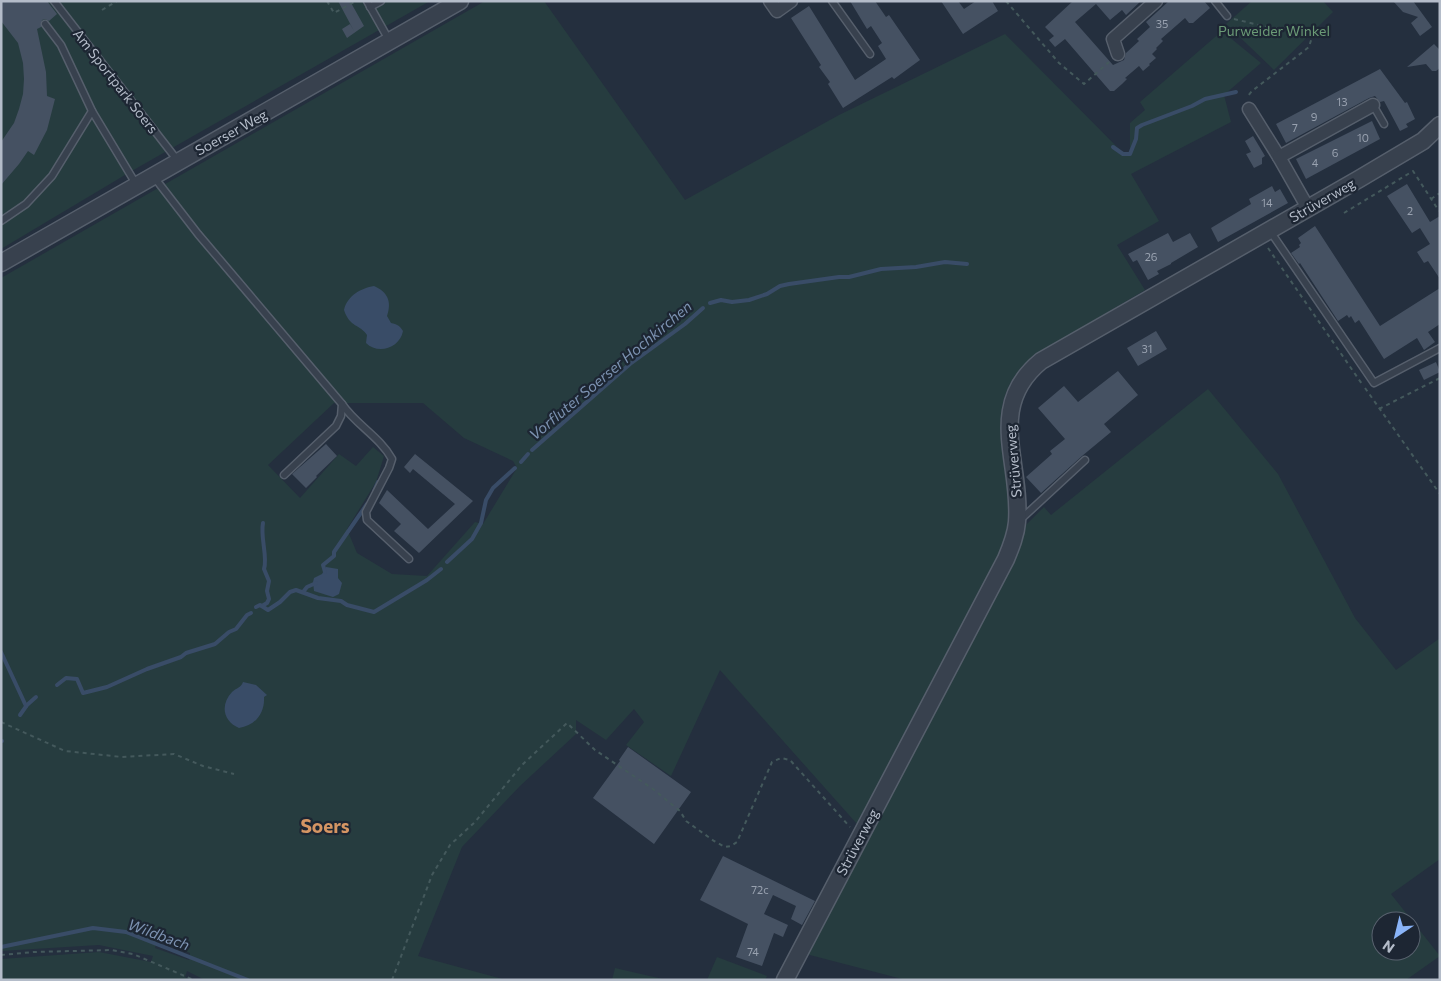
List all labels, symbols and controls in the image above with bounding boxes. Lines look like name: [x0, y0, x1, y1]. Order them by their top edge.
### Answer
house number: 35: [1156, 17, 1168, 30]
park label: Purweider Winkel: [1218, 22, 1330, 39]
street label: Am Sportpark Soers: [70, 25, 162, 137]
house number: 13: [1337, 95, 1347, 108]
street label: Soerser Weg: [192, 105, 270, 159]
house number: 9: [1311, 110, 1318, 123]
house number: 7: [1292, 121, 1298, 134]
house number: 10: [1357, 131, 1369, 144]
house number: 6: [1332, 146, 1339, 159]
house number: 4: [1312, 156, 1319, 169]
street label: Strüverweg: [1286, 174, 1358, 226]
house number: 14: [1261, 196, 1273, 209]
house number: 2: [1407, 204, 1413, 217]
house number: 26: [1145, 250, 1158, 263]
water label: Vorfluter Soerser Hochkirchen: [525, 297, 695, 443]
house number: 31: [1142, 342, 1152, 355]
street label: Strüverweg: [1001, 423, 1025, 498]
street label: Strüverweg: [832, 805, 882, 878]
district label: Soers: [300, 814, 350, 837]
house number: 72c: [751, 883, 769, 896]
north arrow: [1371, 911, 1421, 961]
water label: Wildbach: [126, 915, 192, 953]
text: N: [1379, 937, 1397, 957]
house number: 74: [747, 945, 759, 958]

